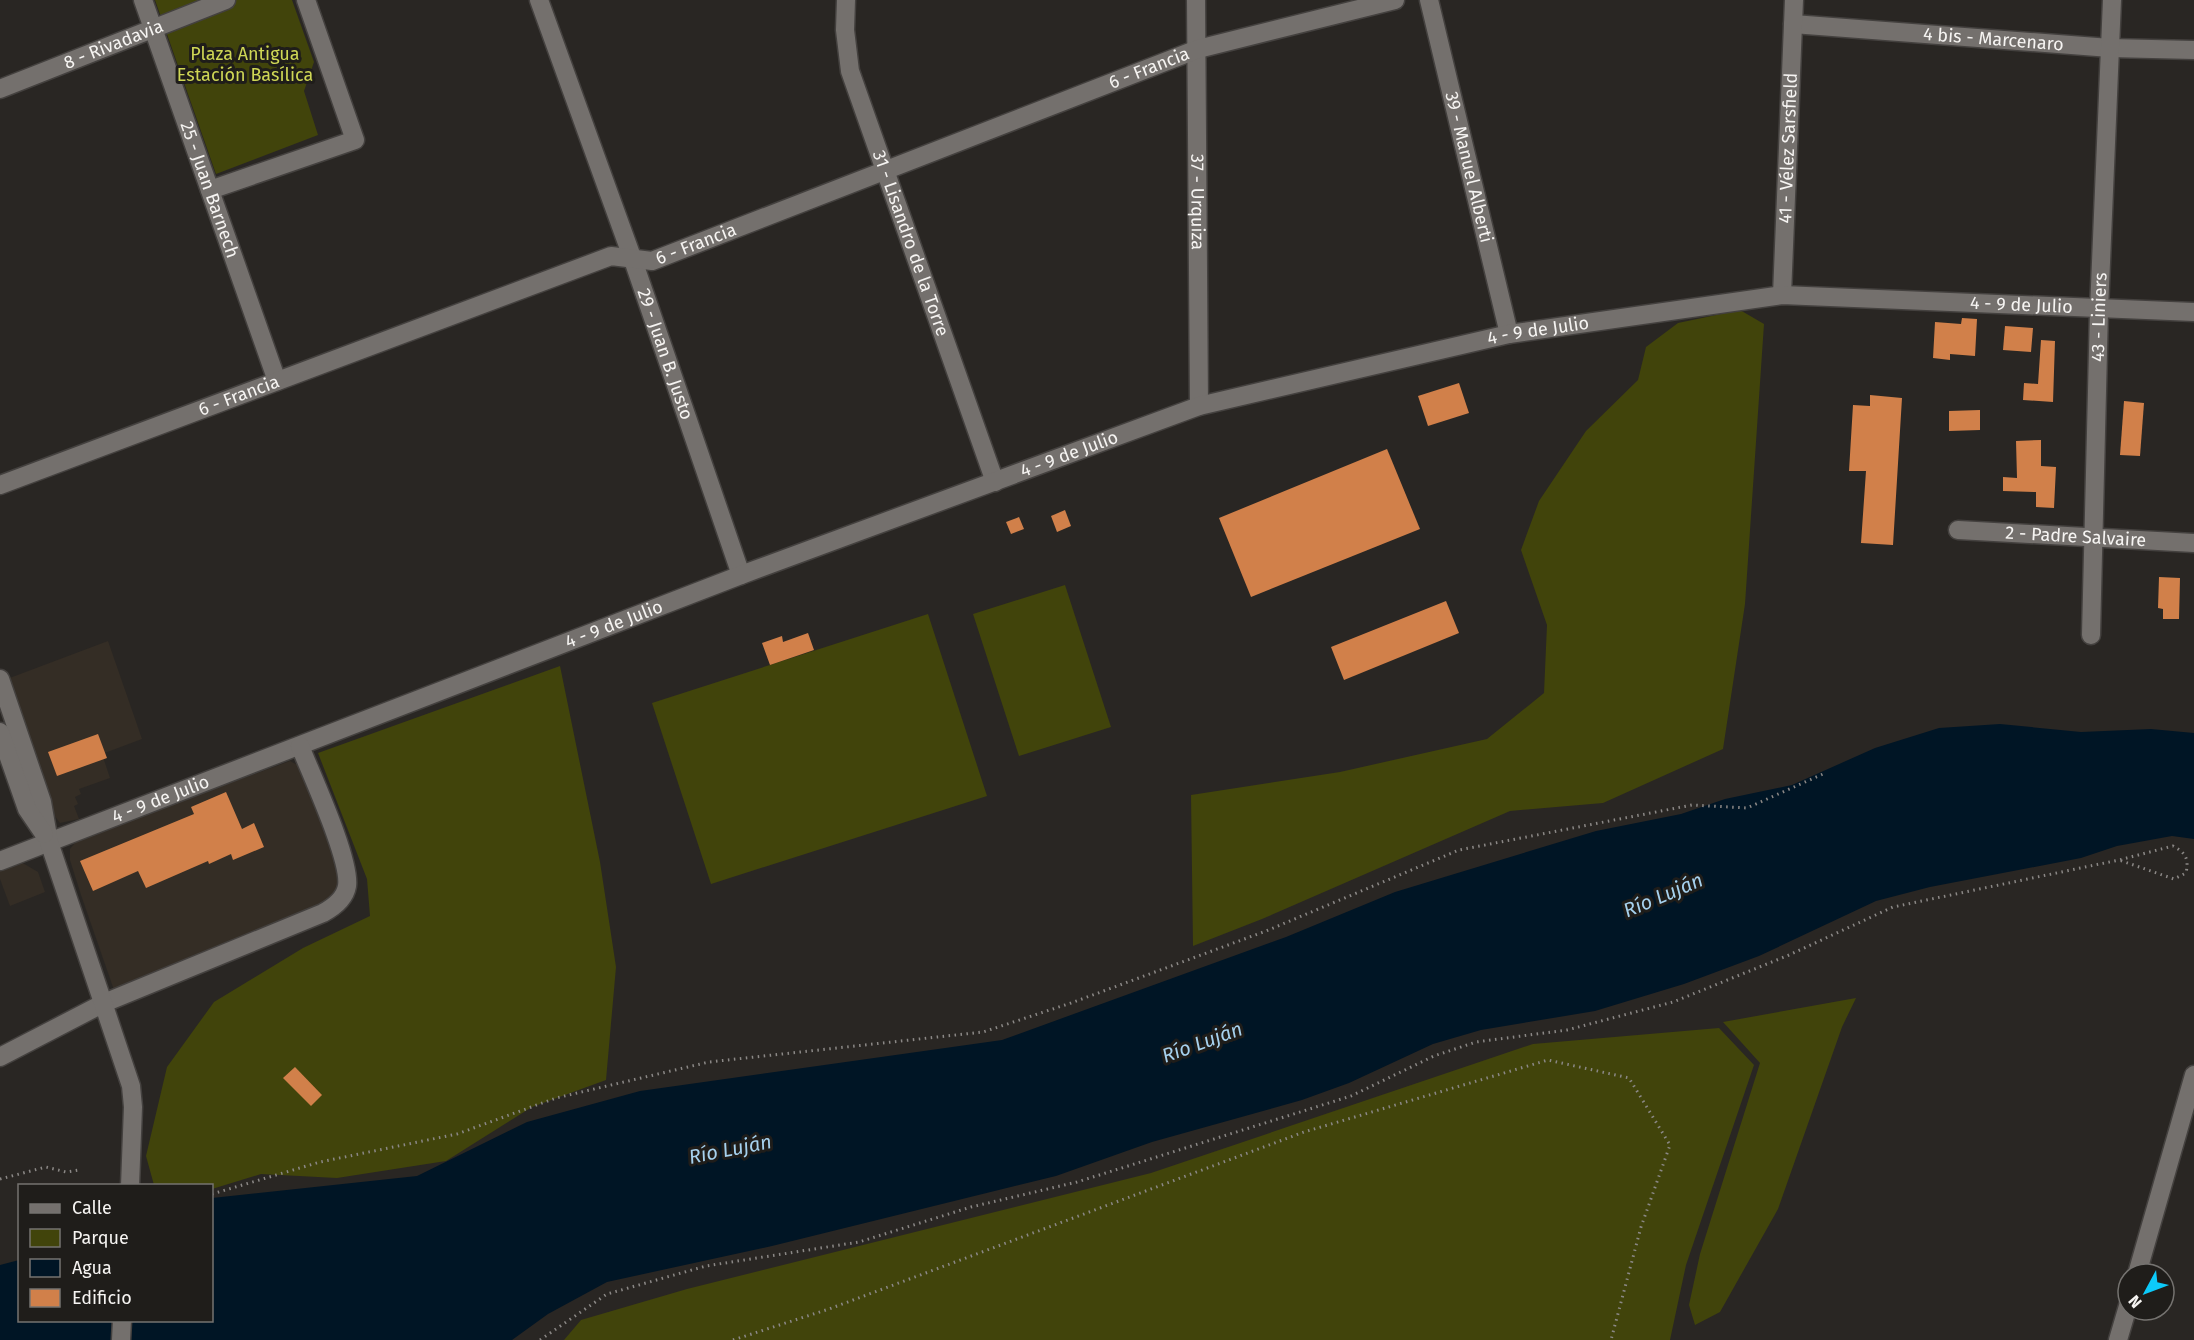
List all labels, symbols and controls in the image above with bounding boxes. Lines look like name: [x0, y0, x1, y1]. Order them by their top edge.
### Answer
street label: 8 - Rivadavia: [61, 15, 166, 74]
street label: 4 bis - Marcenaro: [1922, 23, 2065, 55]
street label: 6 - Francia: [1106, 42, 1193, 94]
park label: Plaza Antigua Estación Basílica: [177, 43, 313, 86]
street label: 41 - Vélez Sarsfield: [1774, 72, 1802, 224]
street label: 39 - Manuel Alberti: [1440, 90, 1498, 245]
street label: 25 - Juan Barnech: [176, 118, 244, 261]
street label: 31 - Lisandro de la Torre: [868, 147, 954, 339]
street label: 37 - Urquiza: [1186, 154, 1209, 250]
street label: 6 - Francia: [652, 218, 740, 270]
street label: 43 - Liniers: [2087, 272, 2112, 362]
street label: 29 - Juan B. Justo: [633, 286, 698, 423]
street label: 4 - 9 de Julio: [1969, 292, 2073, 318]
street label: 4 - 9 de Julio: [1485, 312, 1590, 350]
street label: 6 - Francia: [195, 370, 282, 421]
street label: 4 - 9 de Julio: [1017, 426, 1121, 482]
street label: 2 - Padre Salvaire: [2005, 522, 2147, 551]
street label: 4 - 9 de Julio: [562, 595, 666, 653]
street label: 4 - 9 de Julio: [109, 770, 212, 828]
water label: Río Luján: [1620, 868, 1706, 922]
water label: Río Luján: [1158, 1016, 1246, 1068]
water label: Río Luján: [687, 1129, 773, 1169]
legend: [18, 1184, 213, 1322]
text: Calle: [72, 1197, 112, 1219]
text: Parque: [72, 1227, 129, 1249]
text: Agua: [72, 1257, 112, 1279]
north arrow: [2116, 1262, 2176, 1322]
text: Edificio: [72, 1287, 132, 1309]
text: N: [2124, 1291, 2146, 1312]

